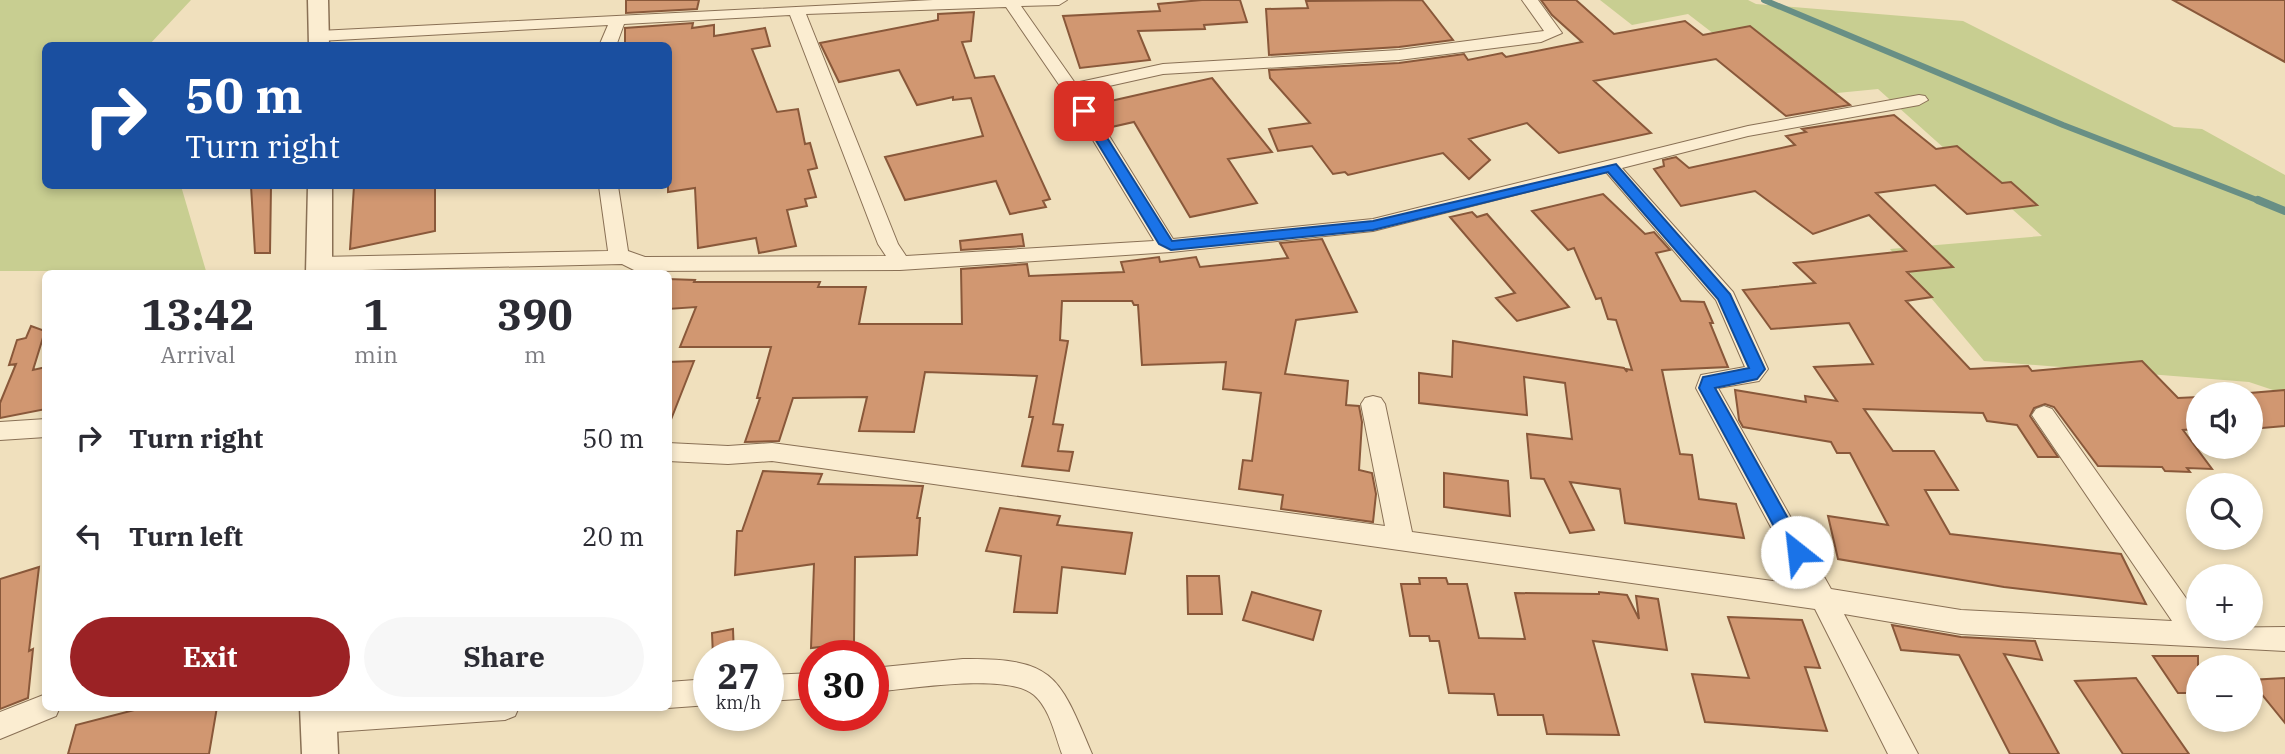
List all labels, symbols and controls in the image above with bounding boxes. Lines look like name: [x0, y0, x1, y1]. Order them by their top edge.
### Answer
text: 50 m: [185, 63, 303, 126]
icon: right: [70, 70, 161, 161]
pin: [1054, 81, 1114, 141]
icon: arrive: [1065, 92, 1103, 130]
text: Turn right: [185, 125, 340, 167]
text: 13:42: [141, 287, 255, 342]
text: 1: [363, 287, 389, 342]
text: 390: [497, 287, 573, 342]
text: Arrival: [161, 339, 235, 369]
text: min: [354, 339, 398, 369]
text: m: [524, 339, 546, 369]
map controls: [2186, 382, 2263, 732]
button: sound: [2186, 382, 2263, 459]
icon: right: [70, 419, 108, 457]
text: Turn right: [129, 421, 263, 455]
text: 50 m: [582, 421, 644, 455]
button: search: [2186, 473, 2263, 550]
position arrow: [1760, 515, 1834, 589]
icon: left: [70, 517, 108, 555]
text: Turn left: [129, 519, 243, 553]
text: 20 m: [582, 519, 644, 553]
button: +: [2186, 564, 2263, 641]
button: Exit: [70, 617, 350, 697]
button: Share: [364, 617, 644, 697]
speed limit sign: 30: [798, 640, 889, 731]
text: 27: [717, 653, 760, 699]
button: −: [2186, 655, 2263, 732]
text: km/h: [716, 691, 761, 714]

